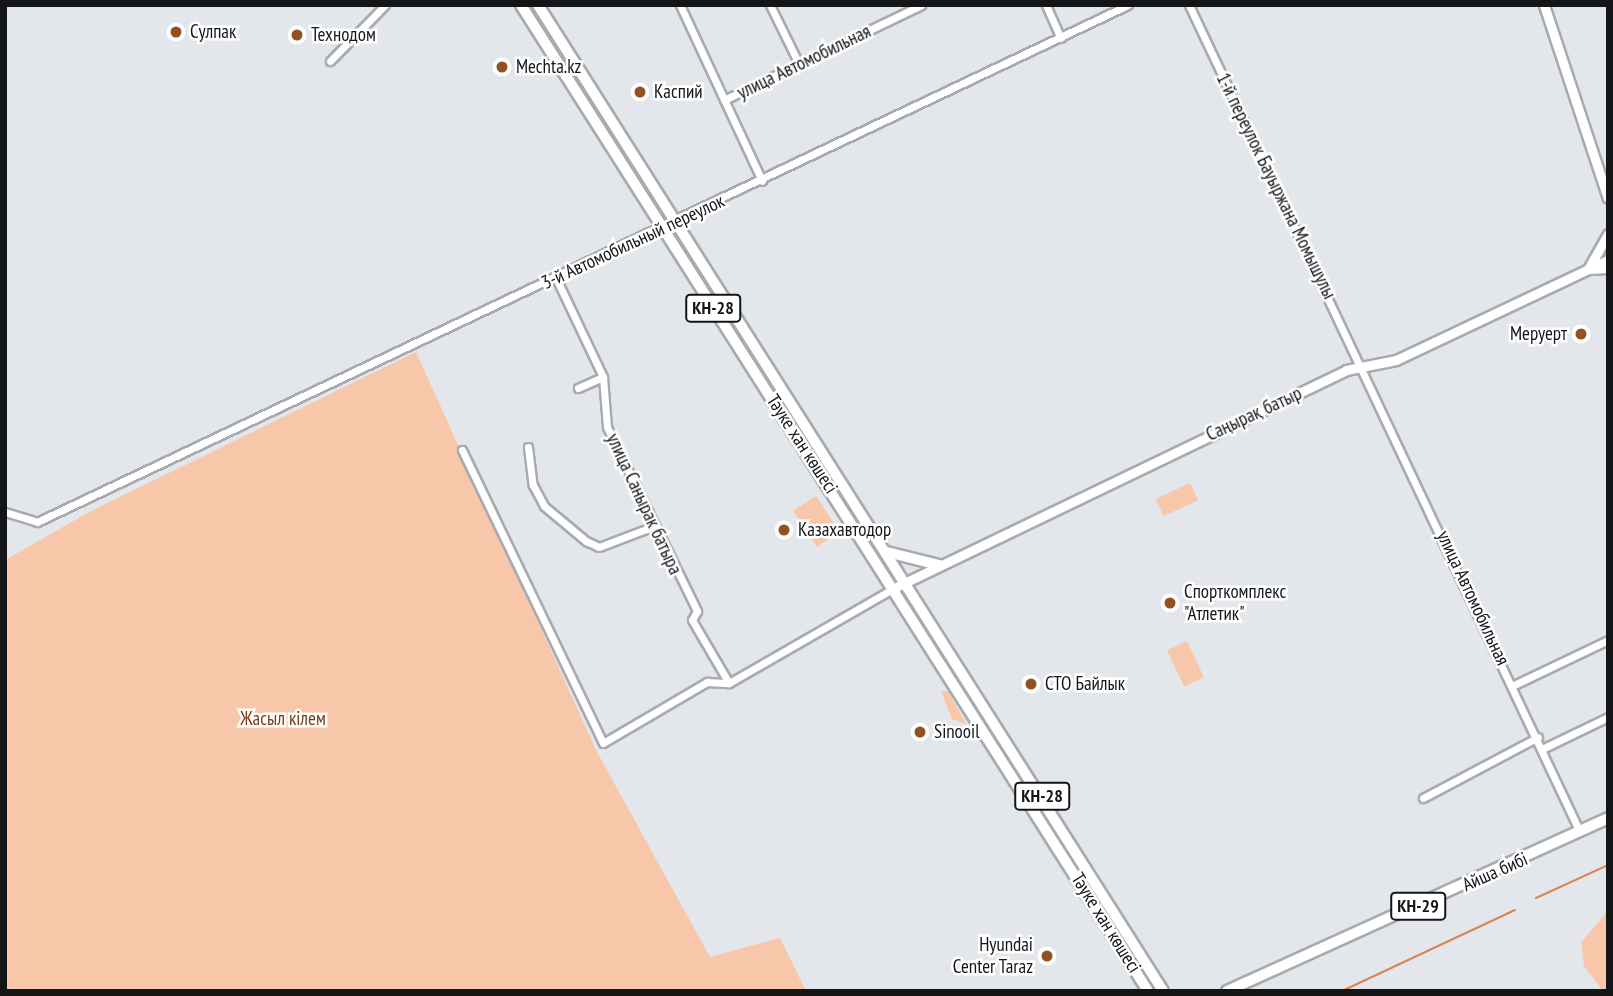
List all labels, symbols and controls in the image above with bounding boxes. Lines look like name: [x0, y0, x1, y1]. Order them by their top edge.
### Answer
street label: улица Автомобильная: [733, 20, 875, 104]
place label: Сулпак: [190, 21, 236, 43]
marker: Сулпак: [168, 24, 184, 40]
place label: Технодом: [311, 24, 376, 46]
marker: Технодом: [289, 27, 305, 43]
place label: Mechta.kz: [516, 56, 581, 78]
marker: Mechta.kz: [494, 59, 510, 75]
street label: 1-й переулок Бауыржана Момышулы: [1211, 69, 1341, 303]
place label: Каспий: [654, 81, 703, 103]
marker: Каспий: [632, 84, 648, 100]
street label: 3-й Автомобильный переулок: [538, 189, 728, 295]
road number: КН-28: [685, 294, 741, 322]
place label: Меруерт: [1510, 323, 1567, 345]
marker: Меруерт: [1573, 326, 1589, 342]
street label: Саңырақ батыр: [1202, 382, 1306, 446]
street label: Тәуке хан көшесі: [762, 390, 842, 498]
street label: улица Санырак батыра: [601, 430, 687, 578]
place label: Казахавтодор: [798, 519, 891, 541]
marker: Казахавтодор: [776, 522, 792, 538]
street label: улица Автомобильная: [1432, 527, 1514, 669]
place label: Спорткомплекс "Атлетик": [1184, 581, 1286, 625]
marker: Спорткомплекс "Атлетик": [1162, 595, 1178, 611]
place label: СТО Байлык: [1045, 673, 1125, 695]
marker: СТО Байлык: [1023, 676, 1039, 692]
park label: Жасыл кілем: [240, 708, 326, 730]
place label: Sinooil: [934, 721, 980, 743]
marker: Sinooil: [912, 724, 928, 740]
road number: КН-28: [1014, 782, 1070, 810]
street label: Айша бибі: [1459, 848, 1531, 896]
street label: Тәуке хан көшесі: [1066, 869, 1146, 977]
road number: КН-29: [1390, 891, 1446, 920]
place label: Hyundai Center Taraz: [952, 934, 1033, 978]
marker: Hyundai Center Taraz: [1039, 948, 1055, 964]

